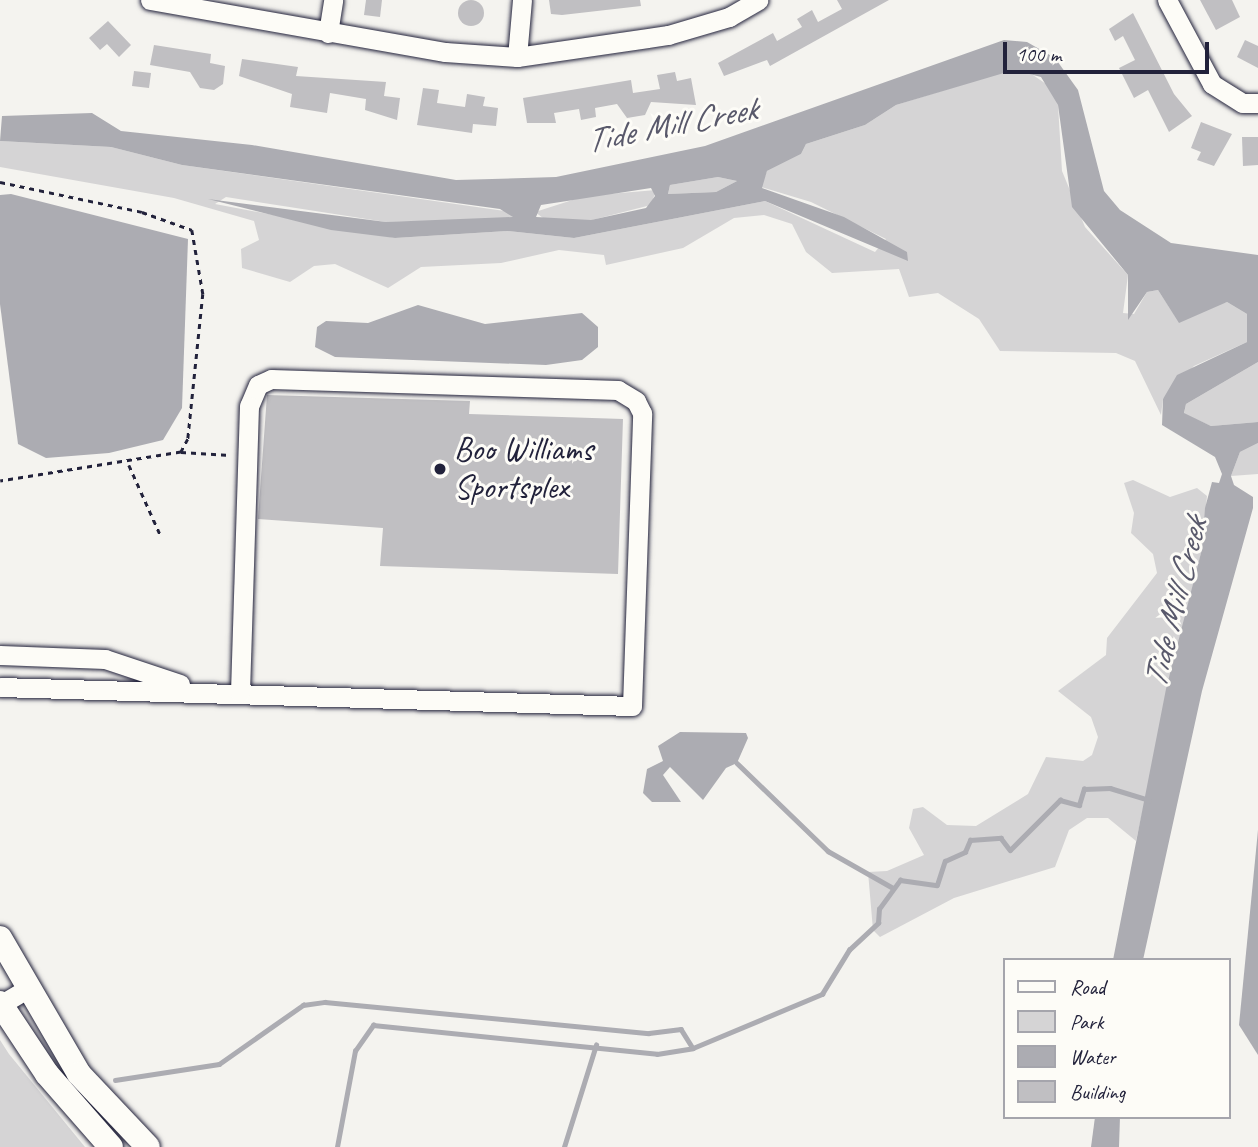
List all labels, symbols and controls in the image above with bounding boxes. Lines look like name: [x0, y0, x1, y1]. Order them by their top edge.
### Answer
scale bar: [1006, 28, 1212, 72]
text: 100 m: [1016, 41, 1061, 67]
water label: Tide Mill Creek: [582, 88, 760, 162]
place label: Boo Williams Sportsplex: [454, 430, 594, 508]
marker: Boo Williams Sportsplex: [432, 461, 448, 477]
water label: Tide Mill Creek: [1134, 514, 1216, 692]
legend: [1002, 958, 1230, 1119]
text: Road: [1070, 974, 1105, 1000]
text: Park: [1070, 1009, 1103, 1035]
text: Water: [1070, 1044, 1116, 1070]
text: Building: [1070, 1079, 1125, 1105]

